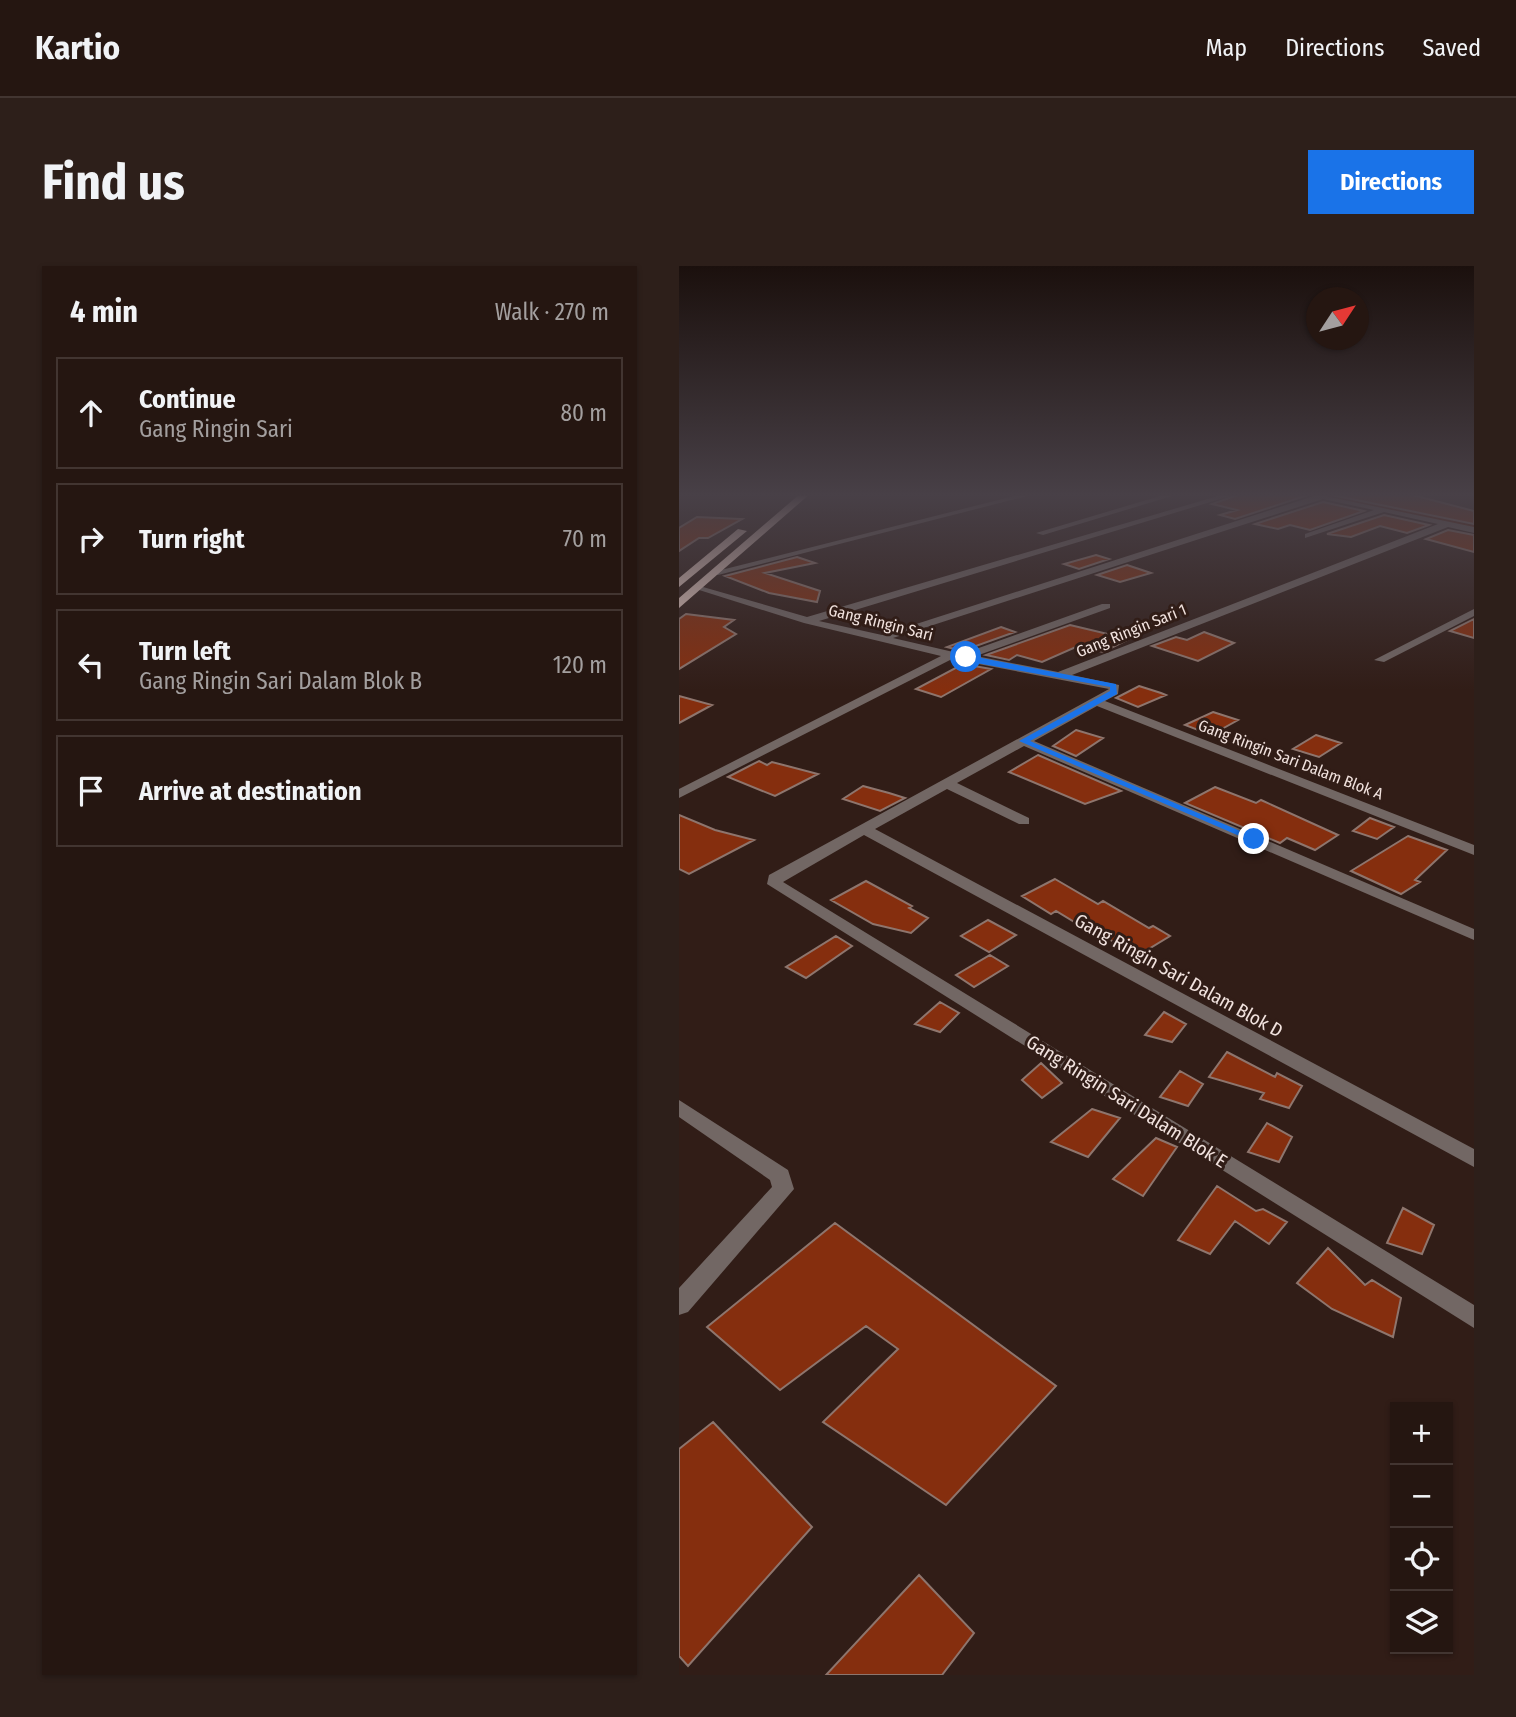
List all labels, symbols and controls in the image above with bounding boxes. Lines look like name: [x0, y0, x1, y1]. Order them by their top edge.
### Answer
text: Kartio: [35, 28, 120, 68]
text: Map: [1206, 34, 1247, 62]
text: Directions: [1285, 34, 1384, 62]
text: Saved: [1422, 34, 1481, 62]
button: Directions: [1308, 150, 1474, 214]
text: Find us: [42, 153, 185, 212]
north arrow: [1306, 287, 1369, 350]
text: 4 min: [70, 294, 138, 330]
text: Walk · 270 m: [495, 298, 609, 326]
text: Continue: [139, 384, 236, 415]
icon: ahead: [72, 394, 110, 432]
text: 80 m: [560, 399, 607, 427]
text: Gang Ringin Sari: [139, 415, 293, 443]
icon: right: [72, 520, 110, 558]
text: Turn right: [139, 524, 245, 555]
text: 70 m: [563, 525, 607, 553]
street label: Gang Ringin Sari: [827, 600, 935, 645]
street label: Gang Ringin Sari 1: [1073, 600, 1189, 661]
text: Turn left: [139, 636, 231, 667]
route start: [950, 641, 981, 672]
icon: left: [72, 646, 110, 684]
text: 120 m: [553, 651, 607, 679]
text: Gang Ringin Sari Dalam Blok B: [139, 667, 422, 695]
street label: Gang Ringin Sari Dalam Blok A: [1196, 715, 1387, 804]
icon: arrive: [72, 772, 110, 810]
text: Arrive at destination: [139, 776, 362, 807]
route end: [1238, 823, 1269, 854]
street label: Gang Ringin Sari Dalam Blok D: [1071, 909, 1287, 1042]
street label: Gang Ringin Sari Dalam Blok E: [1022, 1030, 1231, 1173]
map controls: [1390, 1402, 1453, 1654]
button: +: [1390, 1402, 1453, 1465]
button: −: [1390, 1465, 1453, 1528]
button: locate: [1390, 1528, 1453, 1591]
button: layers: [1390, 1591, 1453, 1654]

